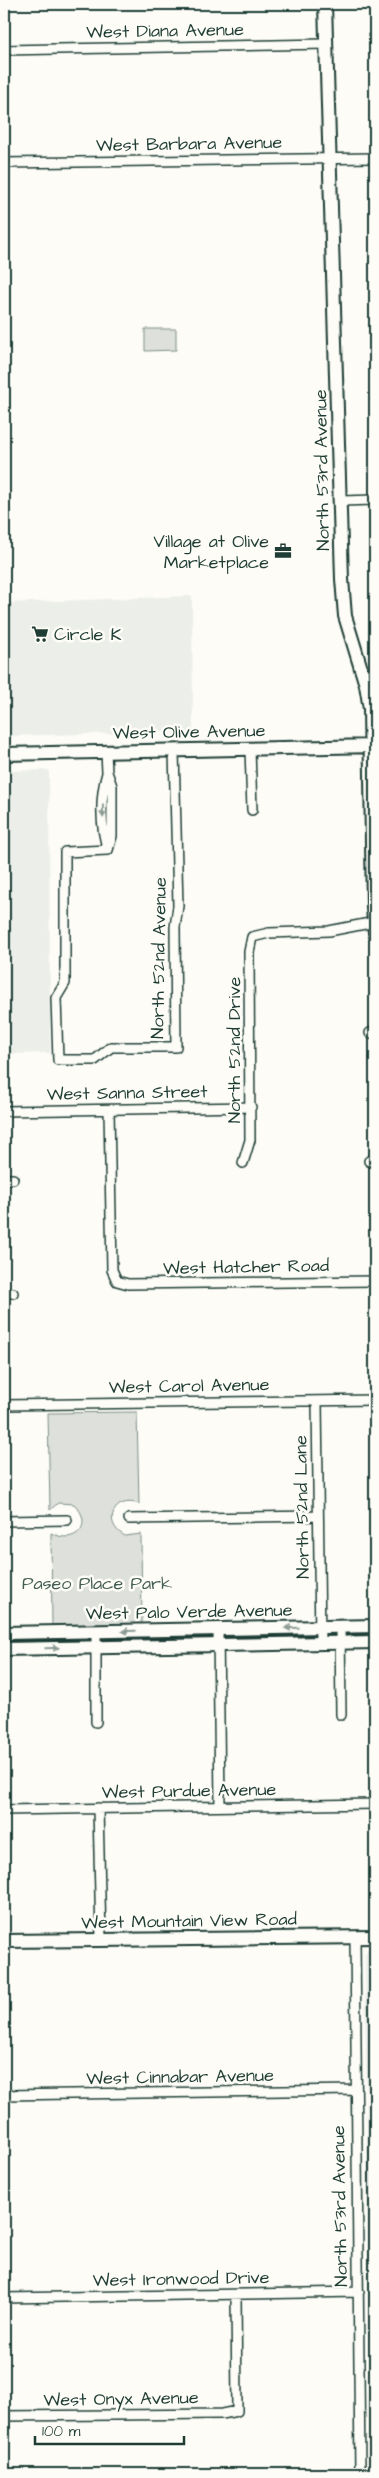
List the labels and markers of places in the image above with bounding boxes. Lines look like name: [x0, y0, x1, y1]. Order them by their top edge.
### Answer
place label: Village at Olive Marketplace: [154, 529, 269, 575]
office icon: Village at Olive Marketplace: [273, 541, 293, 561]
place label: Circle K: [54, 622, 122, 647]
supermarket icon: Circle K: [30, 624, 50, 644]

